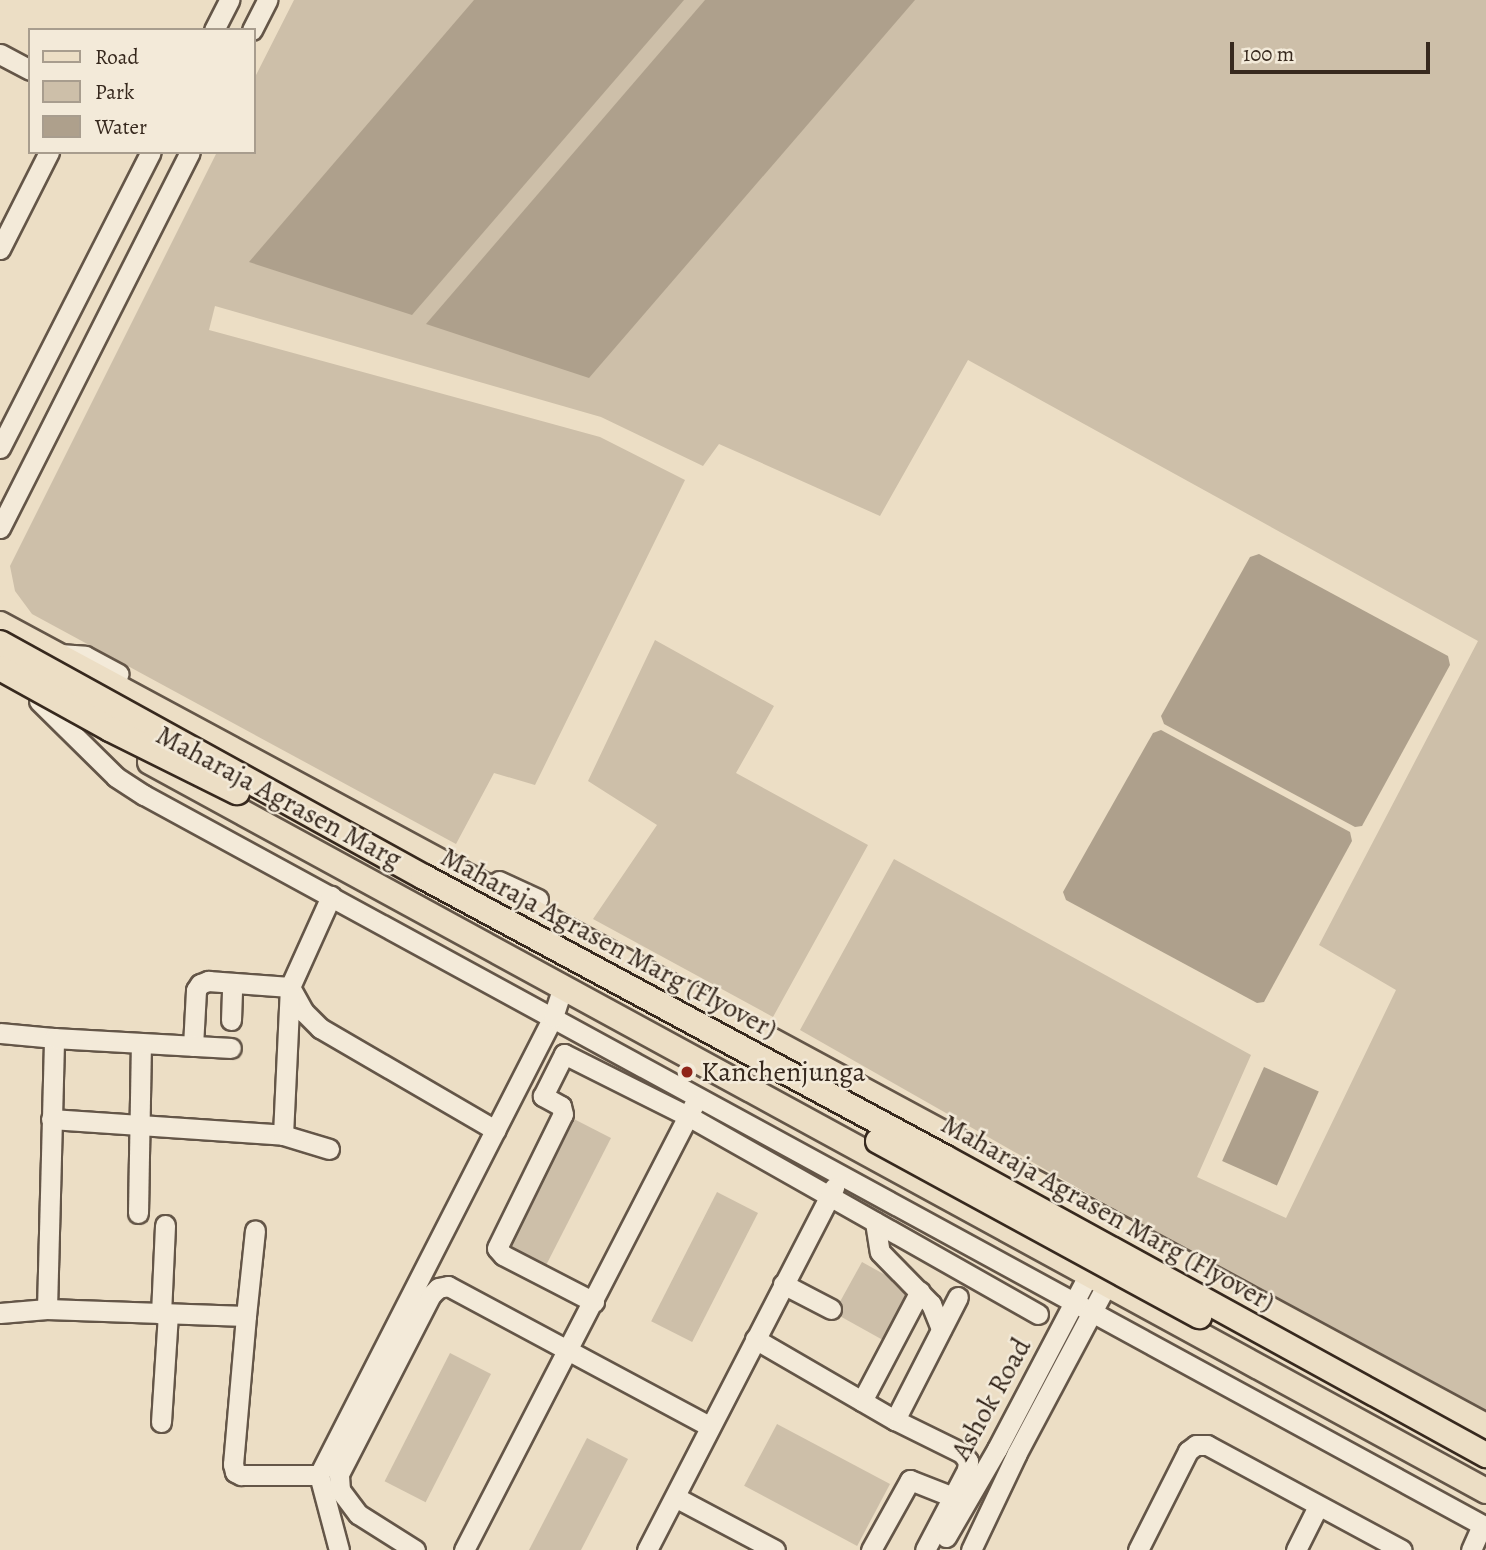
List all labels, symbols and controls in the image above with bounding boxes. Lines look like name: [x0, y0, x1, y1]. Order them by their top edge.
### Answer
legend: [28, 28, 256, 154]
scale bar: [1234, 28, 1434, 72]
text: 100 m: [1243, 40, 1294, 68]
text: Road: [95, 43, 139, 71]
text: Park: [95, 78, 134, 106]
text: Water: [95, 113, 147, 141]
street label: Maharaja Agrasen Marg: [150, 718, 408, 876]
street label: Maharaja Agrasen Marg (Flyover): [435, 840, 783, 1046]
place label: Kanchenjunga: [701, 1055, 866, 1089]
marker: Kanchenjunga: [679, 1064, 695, 1080]
street label: Maharaja Agrasen Marg (Flyover): [935, 1107, 1281, 1319]
street label: Ashok Road: [944, 1332, 1038, 1466]

